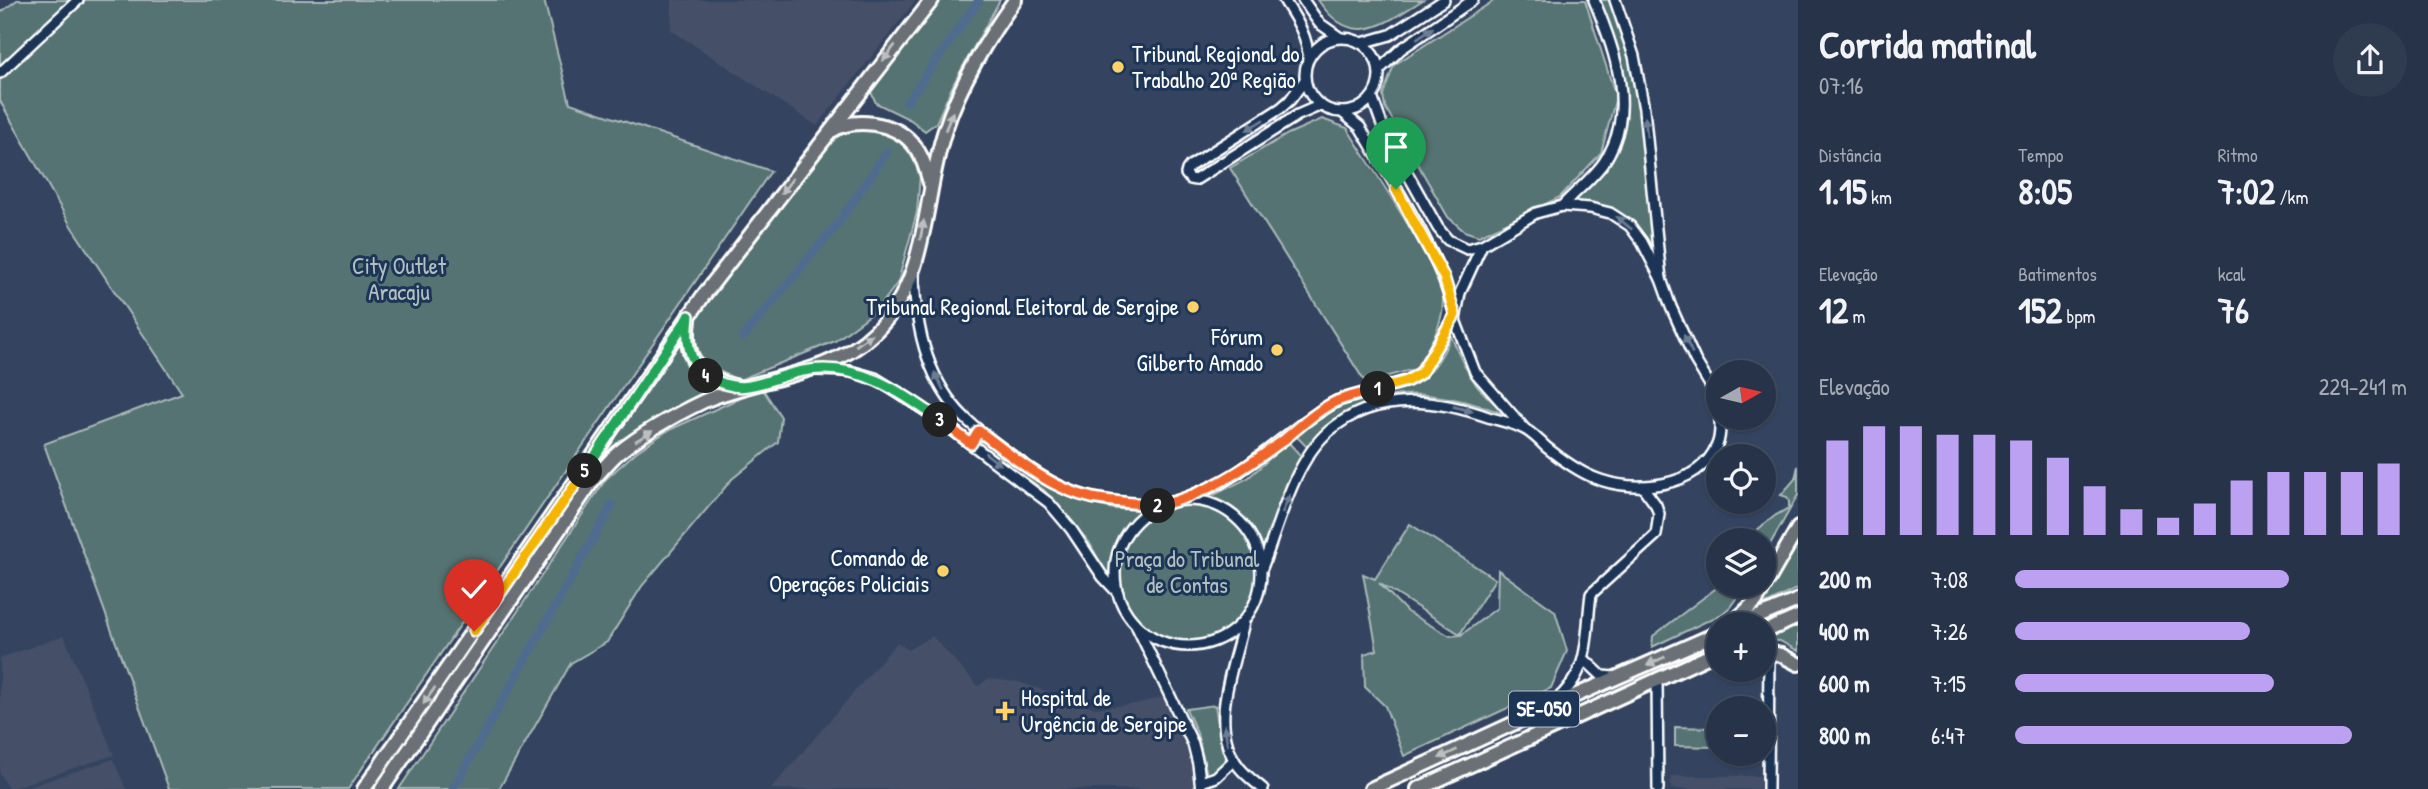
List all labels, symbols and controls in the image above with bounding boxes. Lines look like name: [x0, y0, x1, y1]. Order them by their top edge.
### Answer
text: Corrida matinal: [1819, 18, 2036, 70]
button: share: [2333, 23, 2407, 97]
one-way arrow: [1415, 27, 1434, 40]
place label: Tribunal Regional do Trabalho 20ª Região: [1132, 38, 1300, 95]
one-way arrow: [882, 44, 897, 62]
marker: Tribunal Regional do Trabalho 20ª Região: [1110, 59, 1126, 75]
text: 07:16: [1819, 70, 1864, 101]
one-way arrow: [943, 110, 954, 131]
one-way arrow: [1640, 116, 1651, 138]
pin: [1366, 117, 1426, 189]
one-way arrow: [1245, 118, 1265, 131]
icon: arrive: [1377, 128, 1415, 166]
text: Distância: [1819, 142, 1881, 168]
text: Tempo: [2018, 142, 2064, 168]
text: Ritmo: [2218, 142, 2258, 168]
text: 1.15: [1819, 168, 1867, 215]
text: 8:05: [2018, 168, 2072, 215]
text: 7:02: [2218, 168, 2275, 215]
one-way arrow: [780, 177, 795, 195]
text: km: [1867, 184, 1892, 210]
text: /km: [2275, 184, 2308, 210]
one-way arrow: [1616, 216, 1633, 231]
one-way arrow: [917, 219, 928, 241]
park label: City Outlet Aracaju: [352, 250, 447, 307]
text: Elevação: [1819, 261, 1878, 287]
text: Batimentos: [2018, 261, 2097, 287]
text: kcal: [2218, 261, 2245, 287]
text: 12: [1819, 287, 1848, 334]
text: 152: [2018, 287, 2062, 334]
text: 76: [2218, 287, 2249, 334]
place label: Tribunal Regional Eleitoral de Sergipe: [866, 291, 1179, 322]
marker: Tribunal Regional Eleitoral de Sergipe: [1185, 299, 1201, 315]
text: m: [1848, 303, 1865, 329]
text: bpm: [2062, 303, 2095, 329]
place label: Fórum Gilberto Amado: [1137, 321, 1263, 378]
one-way arrow: [855, 333, 873, 347]
one-way arrow: [1682, 334, 1694, 354]
marker: Fórum Gilberto Amado: [1269, 342, 1285, 358]
pin: 4: [688, 358, 724, 394]
north arrow: [1706, 360, 1776, 430]
map controls: [1706, 360, 1776, 766]
text: 4: [702, 362, 709, 388]
one-way arrow: [933, 371, 944, 391]
text: Elevação: [1819, 371, 1890, 402]
text: 229–241 m: [2319, 371, 2407, 402]
pin: 1: [1360, 372, 1396, 406]
text: 1: [1374, 375, 1381, 401]
pin: 3: [922, 402, 958, 438]
one-way arrow: [1452, 404, 1474, 415]
text: 3: [935, 406, 944, 432]
one-way arrow: [634, 429, 653, 442]
button: locate: [1706, 444, 1776, 514]
one-way arrow: [983, 452, 1001, 467]
pin: 5: [568, 454, 602, 489]
text: 5: [580, 457, 589, 483]
pin: 2: [1140, 489, 1176, 524]
text: 2: [1153, 492, 1162, 518]
one-way arrow: [1281, 494, 1292, 515]
button: layers: [1706, 528, 1776, 598]
place label: Comando de Operações Policiais: [769, 542, 929, 599]
park label: Praça do Tribunal de Contas: [1115, 543, 1260, 600]
pin: [444, 559, 504, 631]
marker: Comando de Operações Policiais: [935, 563, 951, 579]
text: 200 m: [1819, 564, 1871, 595]
text: 7:08: [1931, 564, 1968, 595]
icon: check: [455, 570, 493, 608]
button: +: [1706, 612, 1776, 682]
text: 400 m: [1819, 616, 1869, 647]
text: 7:26: [1931, 616, 1968, 647]
one-way arrow: [1646, 655, 1666, 667]
text: 600 m: [1819, 668, 1870, 699]
text: 7:15: [1931, 668, 1966, 699]
place label: Hospital de Urgência de Sergipe: [1021, 682, 1187, 739]
one-way arrow: [422, 687, 436, 705]
road number: SE-050: [1509, 692, 1579, 726]
button: −: [1706, 696, 1776, 766]
marker: Hospital de Urgência de Sergipe: [995, 701, 1015, 721]
text: 800 m: [1819, 720, 1871, 751]
text: 6:47: [1931, 720, 1966, 751]
one-way arrow: [1220, 724, 1231, 746]
one-way arrow: [1438, 748, 1458, 759]

